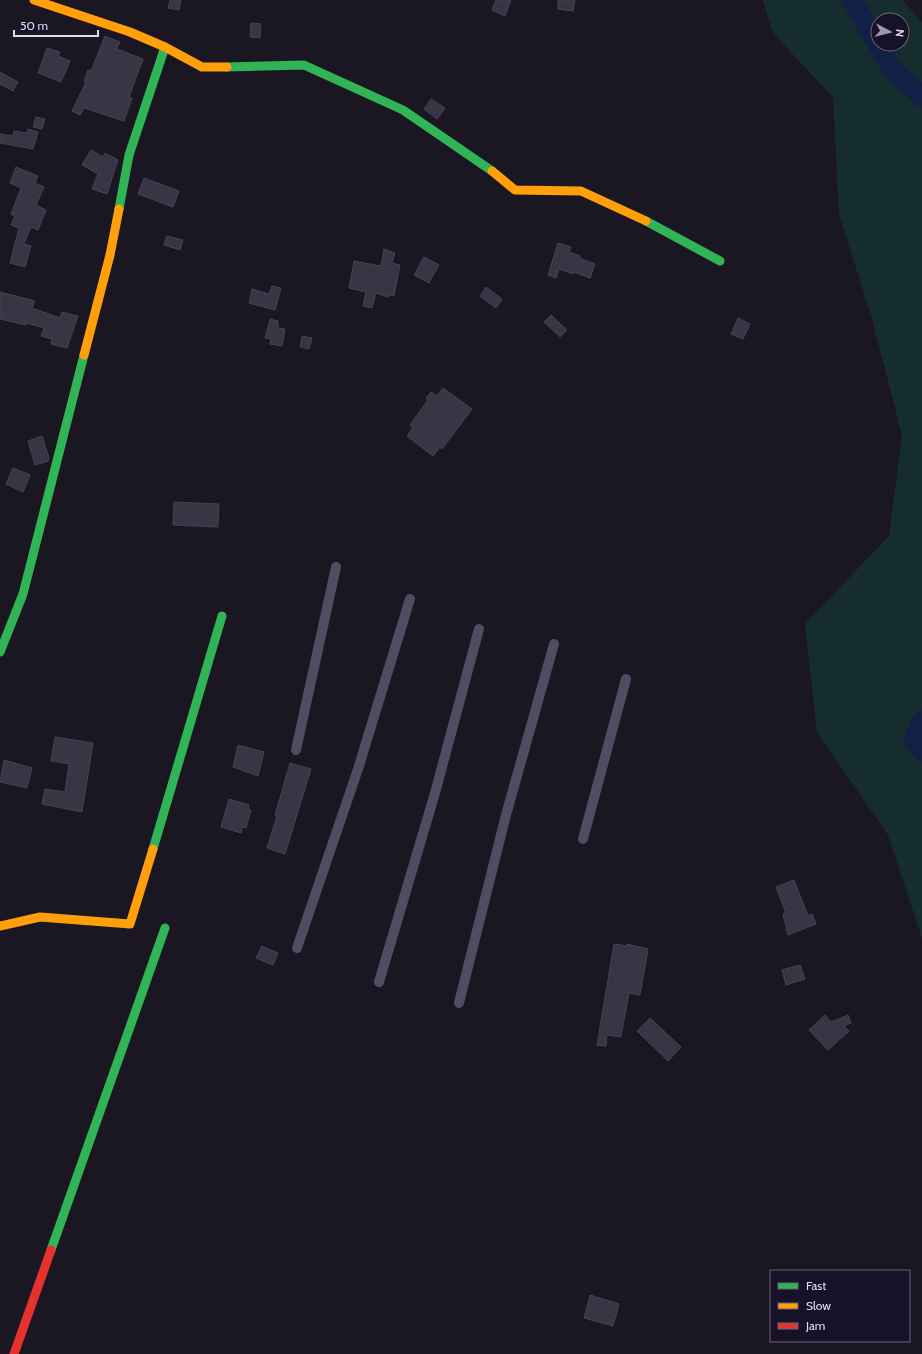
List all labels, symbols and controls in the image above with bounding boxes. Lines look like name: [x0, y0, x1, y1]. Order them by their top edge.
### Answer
scale bar: [14, 12, 98, 38]
north arrow: [870, 12, 910, 52]
text: 50 m: [20, 18, 48, 33]
text: N: [893, 29, 907, 38]
legend: [770, 1270, 910, 1342]
text: Fast: [806, 1278, 826, 1293]
text: Slow: [806, 1298, 831, 1313]
text: Jam: [805, 1318, 825, 1333]

